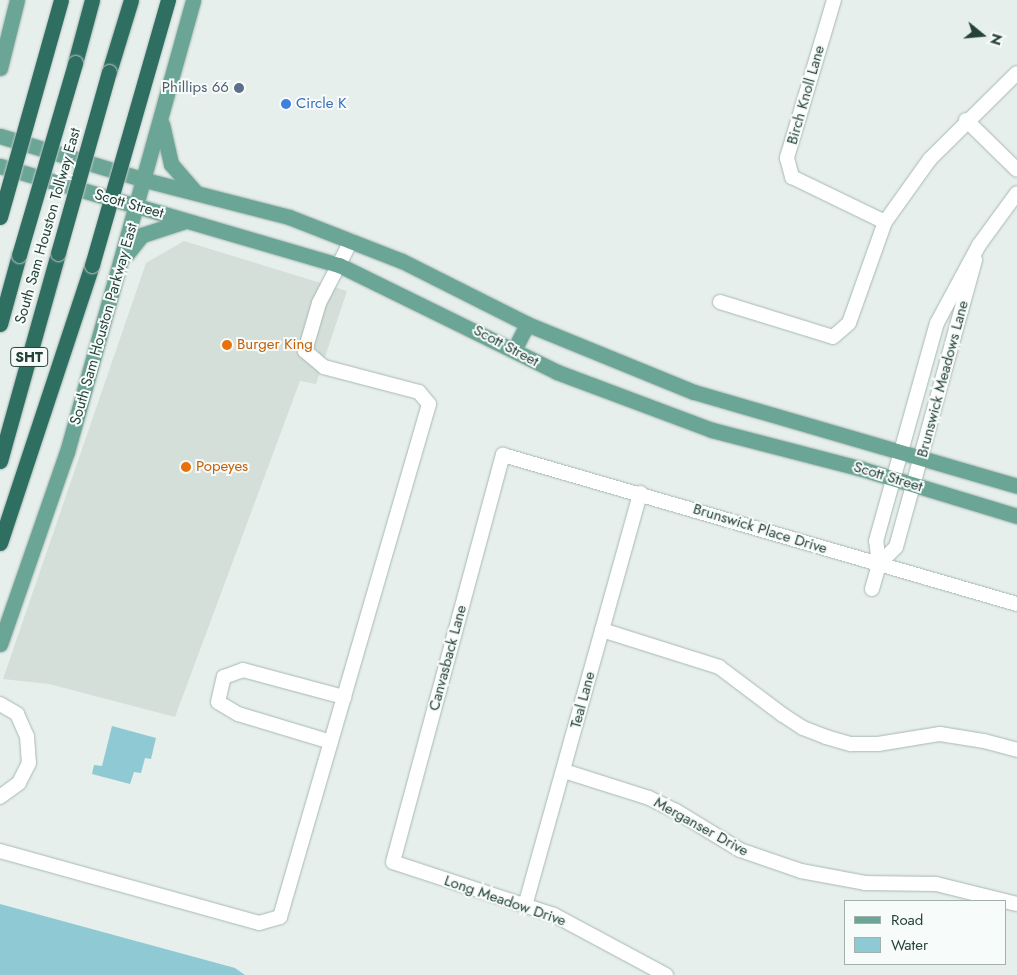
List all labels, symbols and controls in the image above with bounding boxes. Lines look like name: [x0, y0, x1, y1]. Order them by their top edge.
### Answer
north arrow: [957, 10, 1007, 60]
text: N: [985, 31, 1008, 48]
street label: Birch Knoll Lane: [783, 43, 829, 147]
place label: Phillips 66: [162, 79, 229, 97]
marker: Phillips 66: [233, 82, 245, 94]
place label: Circle K: [296, 95, 346, 113]
marker: Circle K: [280, 98, 292, 110]
street label: South Sam Houston Tollway East: [11, 126, 85, 326]
street label: Scott Street: [92, 186, 166, 222]
street label: South Sam Houston Parkway East: [66, 221, 142, 427]
street label: Brunswick Meadows Lane: [913, 299, 973, 459]
street label: Scott Street: [470, 321, 542, 371]
place label: Burger King: [237, 336, 313, 354]
marker: Burger King: [221, 339, 233, 351]
road number: SHT: [9, 346, 49, 368]
place label: Popeyes: [196, 458, 248, 476]
street label: Scott Street: [851, 458, 925, 496]
marker: Popeyes: [180, 461, 192, 473]
street label: Brunswick Place Drive: [691, 500, 829, 558]
street label: Canvasback Lane: [425, 603, 471, 713]
street label: Teal Lane: [567, 670, 599, 730]
street label: Merganser Drive: [651, 794, 751, 860]
street label: Long Meadow Drive: [442, 872, 568, 930]
legend: [844, 900, 1007, 965]
text: Road: [891, 909, 923, 931]
text: Water: [891, 934, 928, 956]

